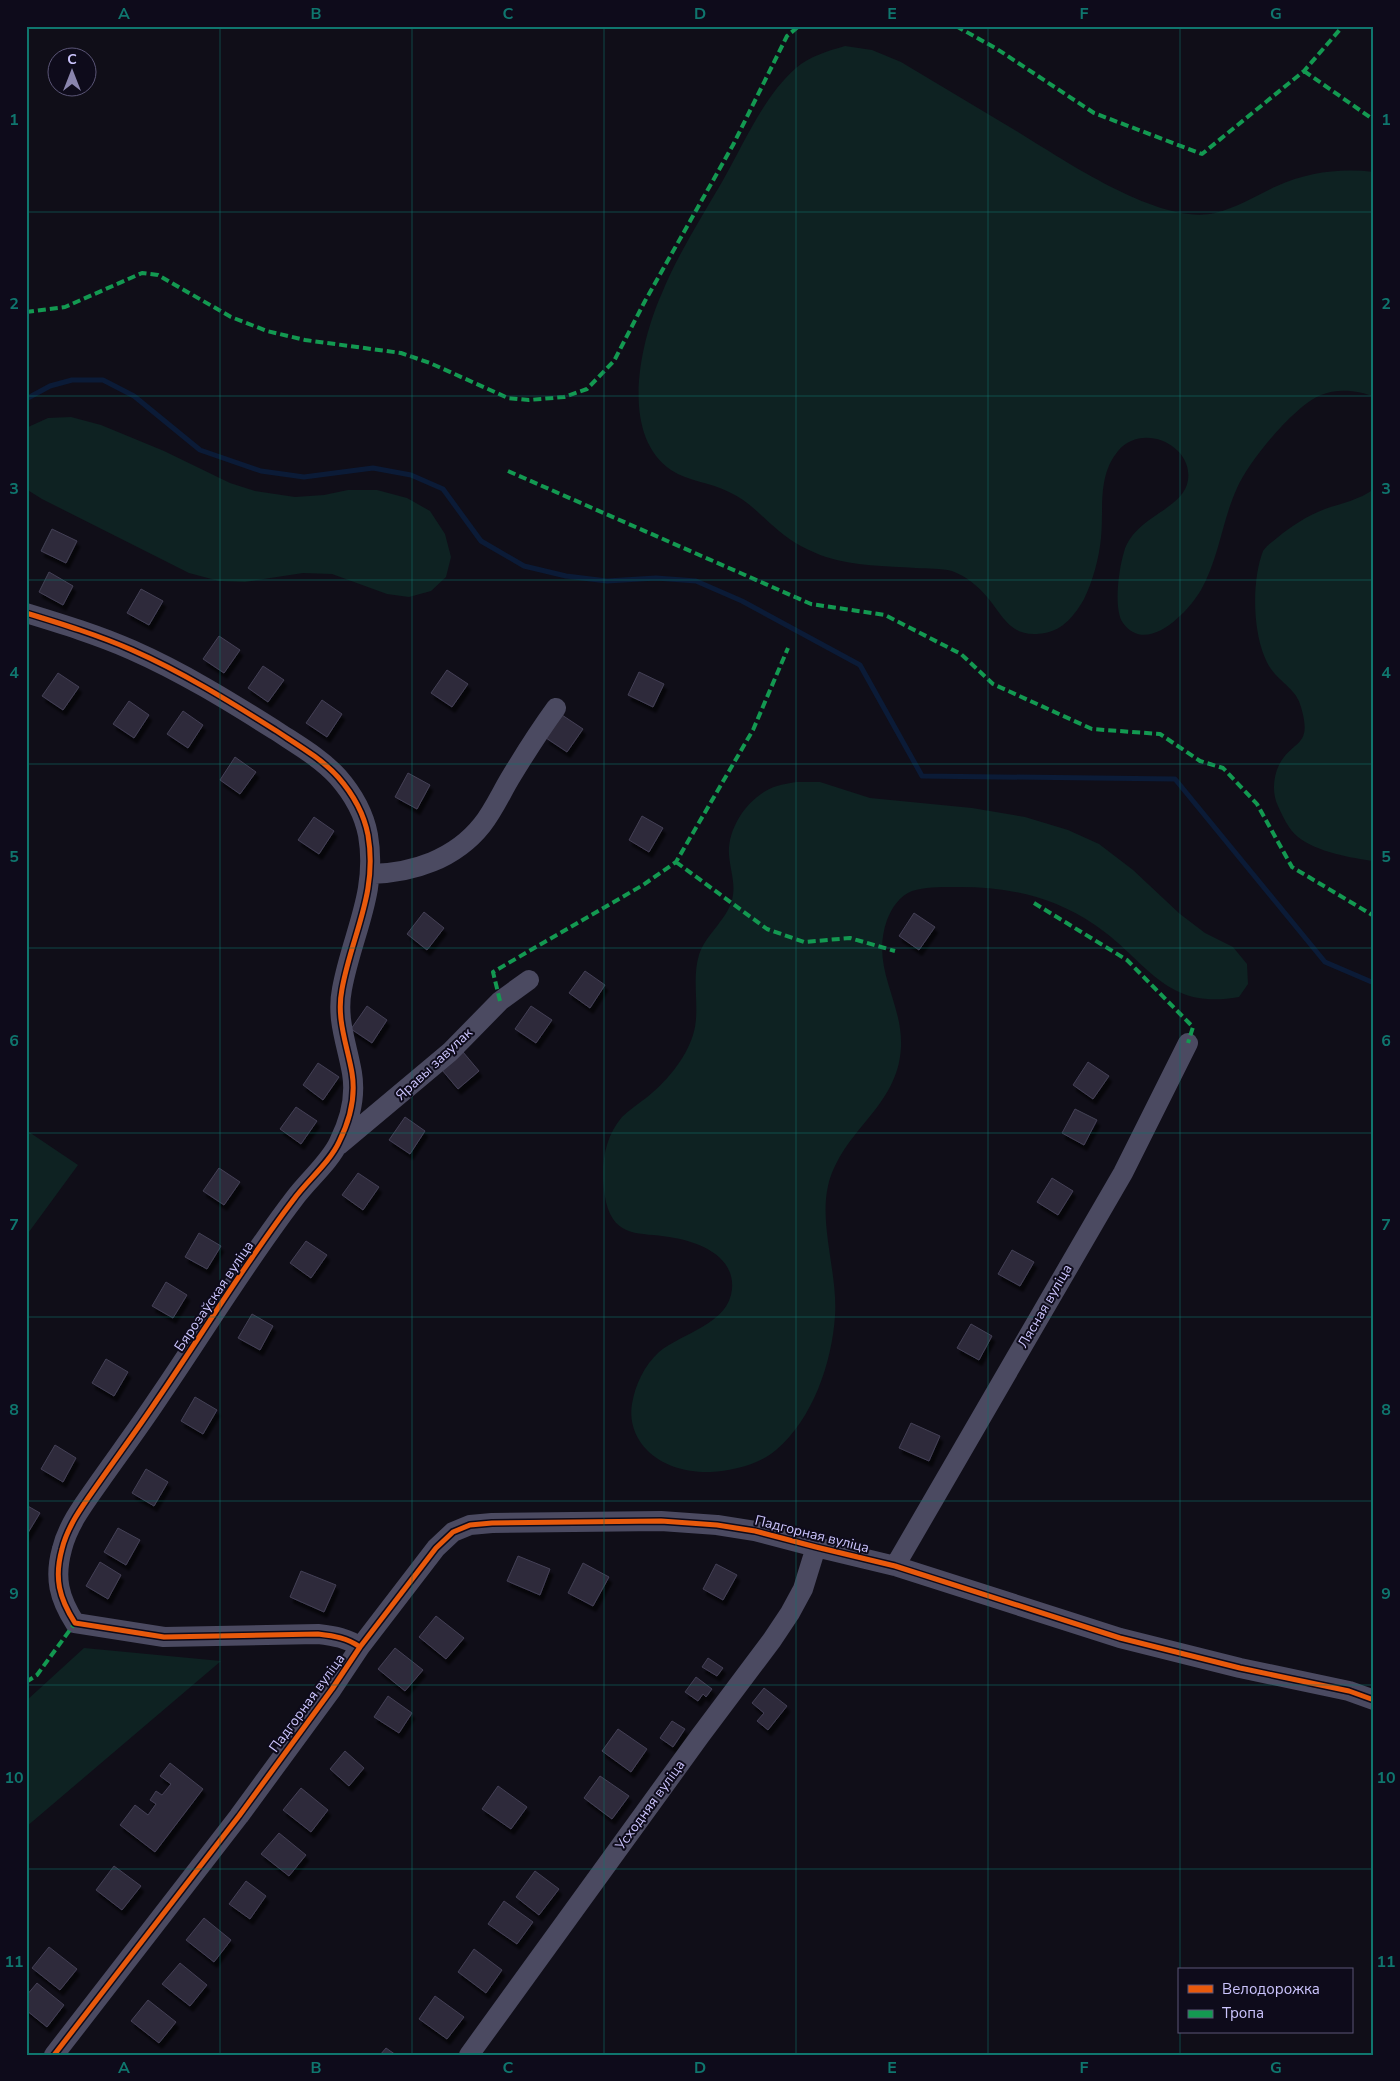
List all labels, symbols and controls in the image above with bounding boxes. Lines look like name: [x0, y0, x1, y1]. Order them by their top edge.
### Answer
text: A: [118, 3, 130, 25]
text: B: [310, 3, 322, 25]
text: C: [503, 3, 514, 25]
text: D: [694, 3, 706, 25]
text: E: [887, 3, 897, 25]
text: F: [1080, 3, 1089, 25]
text: G: [1270, 3, 1282, 25]
north arrow: [48, 48, 98, 98]
text: С: [67, 50, 77, 69]
text: 1: [9, 109, 19, 131]
text: 1: [1381, 109, 1391, 131]
text: 2: [9, 293, 19, 315]
text: 2: [1381, 293, 1391, 315]
text: 3: [9, 478, 19, 500]
text: 3: [1381, 478, 1391, 500]
text: 4: [9, 662, 19, 684]
text: 4: [1381, 662, 1391, 684]
text: 5: [9, 846, 19, 868]
text: 5: [1381, 846, 1391, 868]
street label: Яравы завулак: [391, 1023, 477, 1105]
text: 6: [9, 1030, 19, 1052]
text: 6: [1381, 1030, 1391, 1052]
text: 7: [9, 1214, 19, 1236]
text: 7: [1381, 1214, 1391, 1236]
street label: Бярозаўская вуліца: [170, 1237, 258, 1355]
street label: Лясная вуліца: [1013, 1261, 1077, 1351]
text: 8: [9, 1399, 19, 1421]
text: 8: [1381, 1399, 1391, 1421]
street label: Падгорная вуліца: [753, 1511, 871, 1557]
text: 9: [9, 1583, 19, 1605]
text: 9: [1381, 1583, 1391, 1605]
street label: Падгорная вуліца: [265, 1650, 349, 1756]
street label: Усходняя вуліца: [610, 1756, 689, 1855]
text: 10: [4, 1767, 24, 1789]
text: 10: [1376, 1767, 1396, 1789]
text: 11: [4, 1951, 24, 1973]
text: 11: [1376, 1951, 1396, 1973]
legend: [1178, 1968, 1352, 2034]
text: Велодорожка: [1222, 1979, 1320, 1999]
text: Тропа: [1222, 2003, 1264, 2023]
text: A: [118, 2057, 130, 2079]
text: B: [310, 2057, 322, 2079]
text: C: [503, 2057, 514, 2079]
text: D: [694, 2057, 706, 2079]
text: E: [887, 2057, 897, 2079]
text: F: [1080, 2057, 1089, 2079]
text: G: [1270, 2057, 1282, 2079]

